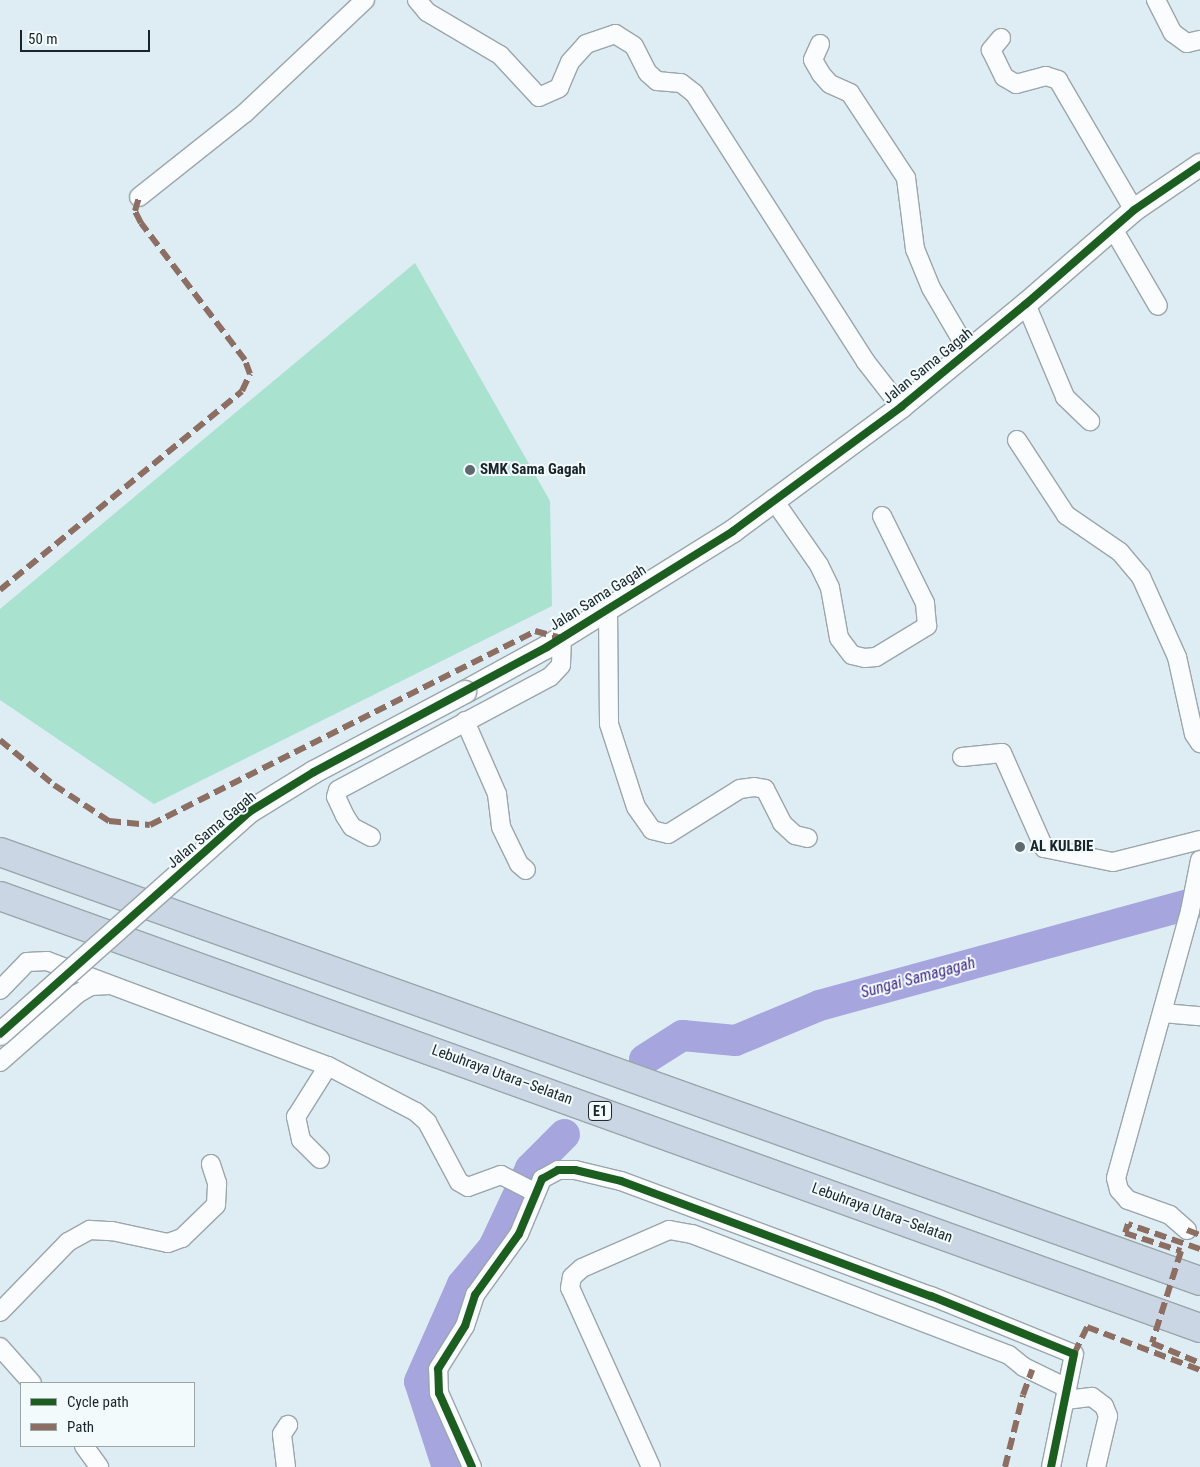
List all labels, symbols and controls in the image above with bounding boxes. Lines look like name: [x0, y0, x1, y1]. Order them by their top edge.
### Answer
scale bar: [22, 20, 152, 52]
text: 50 m: [28, 30, 58, 48]
street label: Jalan Sama Gagah: [879, 324, 977, 408]
place label: SMK Sama Gagah: [480, 461, 586, 479]
marker: SMK Sama Gagah: [464, 464, 476, 476]
street label: Jalan Sama Gagah: [546, 561, 650, 635]
street label: Jalan Sama Gagah: [164, 788, 260, 872]
place label: AL KULBIE: [1030, 838, 1093, 856]
marker: AL KULBIE: [1014, 841, 1026, 853]
water label: Sungai Samagagah: [859, 954, 977, 1002]
street label: Lebuhraya Utara–Selatan: [429, 1041, 575, 1109]
road number: E1: [588, 1100, 612, 1122]
street label: Lebuhraya Utara–Selatan: [809, 1179, 955, 1247]
legend: [20, 1382, 195, 1447]
text: Cycle path: [67, 1393, 129, 1411]
text: Path: [67, 1418, 94, 1436]

